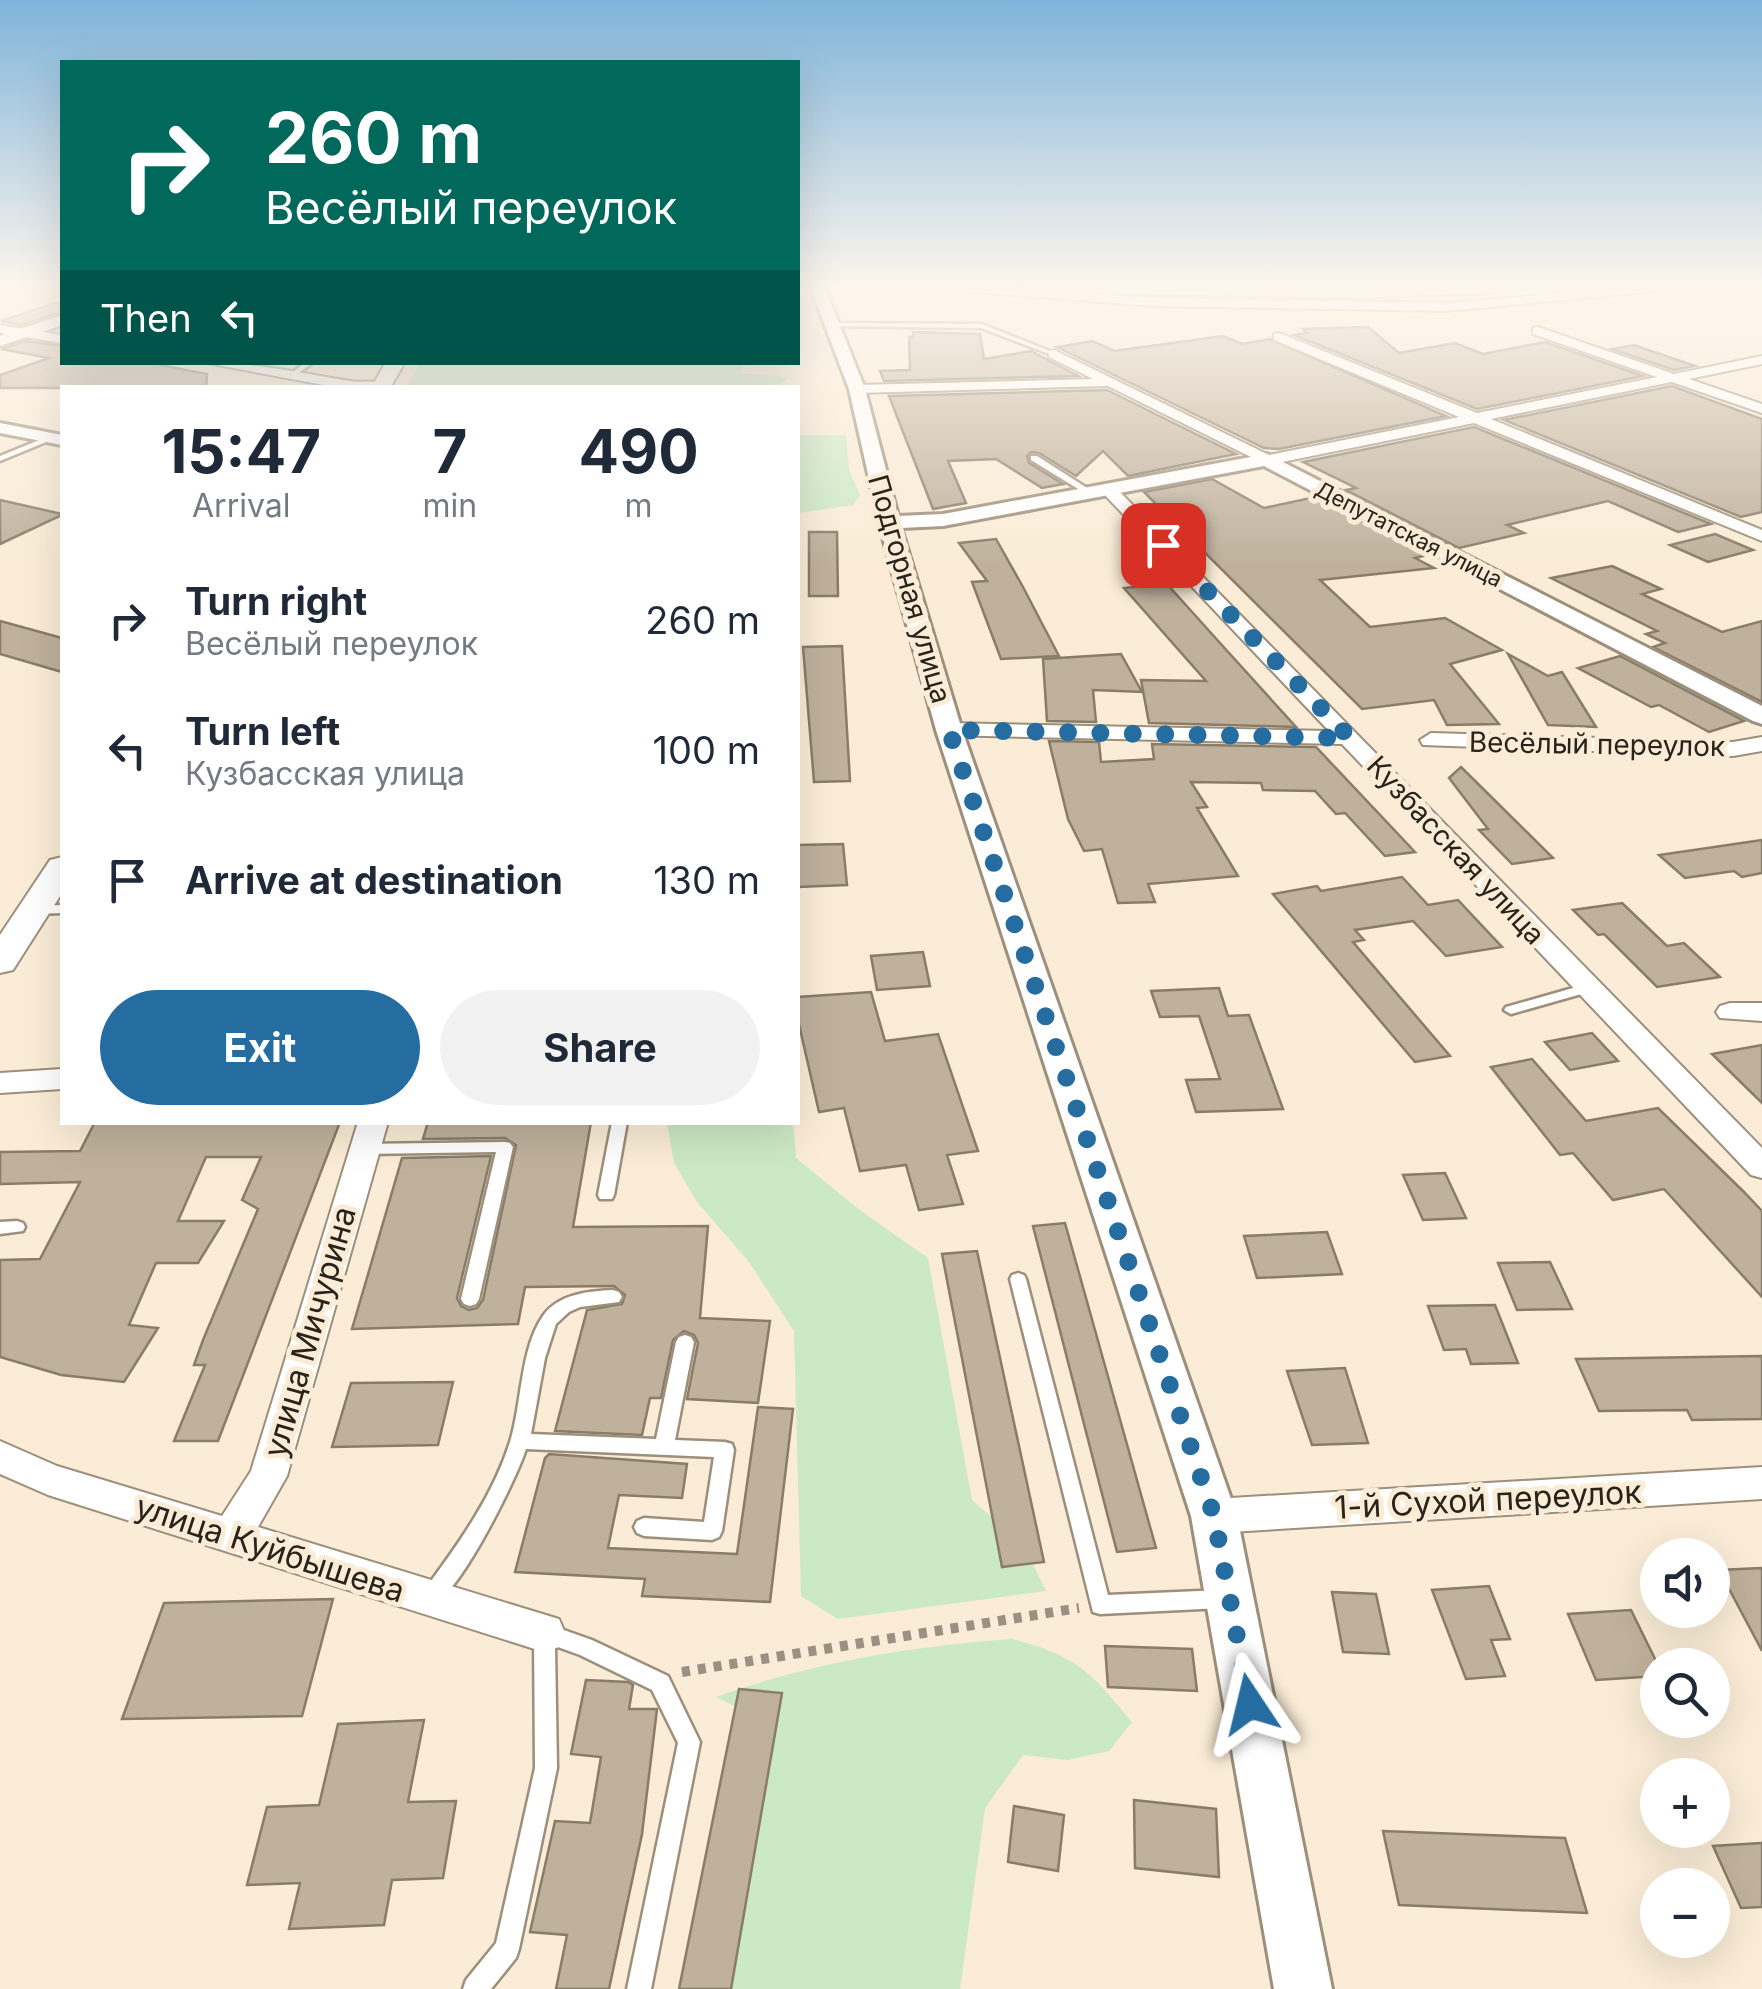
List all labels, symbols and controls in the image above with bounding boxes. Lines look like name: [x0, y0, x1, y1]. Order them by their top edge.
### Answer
text: 260 m: [265, 95, 482, 180]
icon: right: [100, 100, 230, 230]
text: Весёлый переулок: [265, 180, 677, 235]
icon: left: [212, 290, 267, 345]
text: Then: [100, 295, 192, 341]
text: 15:47: [161, 415, 321, 487]
text: 7: [432, 415, 467, 487]
text: 490: [579, 415, 699, 487]
street label: Подгорная улица: [861, 471, 959, 707]
street label: Депутатская улица: [1311, 476, 1507, 592]
text: Arrival: [192, 486, 290, 525]
text: min: [423, 486, 477, 525]
text: m: [625, 486, 653, 525]
pin: [1121, 503, 1206, 588]
icon: arrive: [1136, 518, 1191, 573]
text: Turn right: [185, 578, 367, 624]
icon: right: [100, 593, 155, 648]
text: 260 m: [645, 597, 760, 643]
text: Весёлый переулок: [185, 624, 478, 663]
text: Turn left: [185, 708, 340, 754]
icon: left: [100, 723, 155, 778]
street label: Весёлый переулок: [1469, 725, 1725, 763]
text: 100 m: [653, 727, 760, 773]
street label: Кузбасская улица: [1360, 749, 1552, 951]
text: Кузбасская улица: [185, 754, 465, 793]
icon: arrive: [100, 853, 155, 908]
text: Arrive at destination: [185, 857, 563, 903]
text: 130 m: [653, 857, 760, 903]
button: Exit: [100, 990, 420, 1105]
button: Share: [440, 990, 760, 1105]
street label: улица Мичурина: [255, 1202, 364, 1462]
street label: 1-й Сухой переулок: [1333, 1472, 1643, 1527]
street label: улица Куйбышева: [131, 1487, 410, 1610]
map controls: [1640, 1538, 1730, 1958]
button: sound: [1640, 1538, 1730, 1628]
button: search: [1640, 1648, 1730, 1738]
position arrow: [1198, 1652, 1302, 1756]
button: +: [1640, 1758, 1730, 1848]
button: −: [1640, 1868, 1730, 1958]

